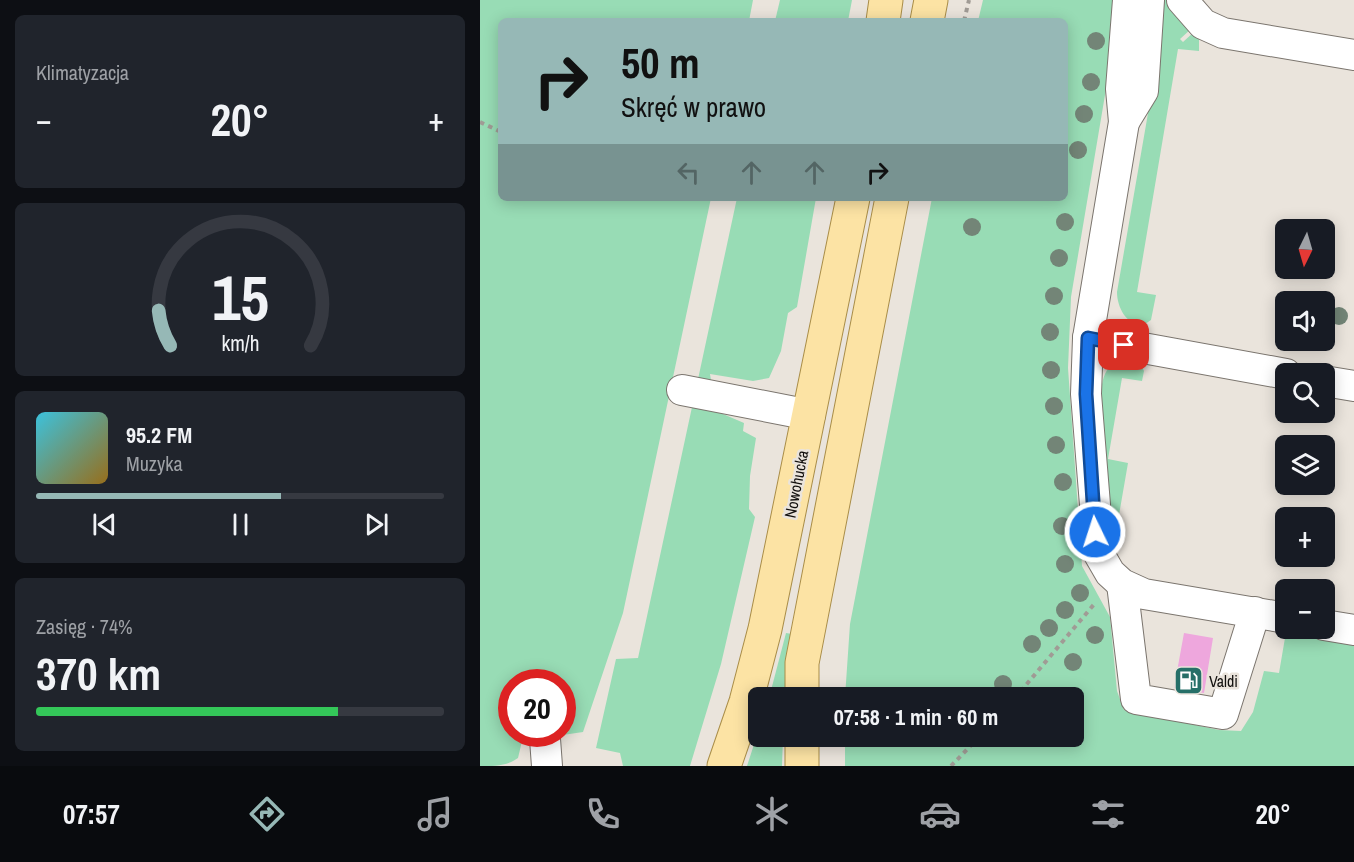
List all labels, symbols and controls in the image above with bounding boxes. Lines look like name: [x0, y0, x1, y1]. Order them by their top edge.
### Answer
text: 50 m: [621, 35, 700, 91]
icon: right: [522, 42, 600, 120]
text: Klimatyzacja: [36, 59, 129, 86]
text: 20°: [210, 89, 270, 150]
text: Skręć w prawo: [621, 89, 766, 125]
text: −: [36, 97, 52, 141]
text: +: [428, 97, 444, 141]
icon: left: [672, 156, 705, 189]
icon: ahead: [735, 156, 768, 189]
icon: ahead: [798, 156, 831, 189]
icon: right: [861, 156, 894, 189]
north arrow: [1275, 219, 1335, 279]
map controls: [1275, 219, 1335, 639]
text: 15: [212, 255, 268, 339]
button: sound: [1275, 291, 1335, 351]
pin: [1098, 319, 1149, 370]
icon: arrive: [1107, 328, 1140, 361]
text: km/h: [221, 330, 259, 359]
button: search: [1275, 363, 1335, 423]
text: 95.2 FM: [126, 420, 192, 450]
button: layers: [1275, 435, 1335, 495]
street label: Nowohucka: [779, 448, 813, 520]
text: Muzyka: [126, 450, 183, 477]
position arrow: [1063, 500, 1127, 564]
button: +: [1275, 507, 1335, 567]
icon: previous: [88, 508, 121, 541]
icon: pause: [224, 508, 257, 541]
icon: next: [360, 508, 393, 541]
button: −: [1275, 579, 1335, 639]
text: Zasięg · 74%: [36, 613, 133, 640]
text: 370 km: [36, 643, 161, 704]
fuel station icon: Valdi: [1172, 665, 1204, 697]
speed limit sign: 20: [498, 669, 576, 747]
place label: Valdi: [1209, 670, 1238, 692]
text: 07:58 · 1 min · 60 m: [834, 702, 998, 732]
icon: directions: [246, 793, 288, 835]
icon: music: [414, 793, 456, 835]
icon: phone: [582, 793, 624, 835]
icon: climate: [751, 793, 793, 835]
icon: car: [919, 793, 961, 835]
icon: filters: [1087, 793, 1129, 835]
text: 07:57: [63, 796, 120, 832]
text: 20°: [1255, 796, 1291, 832]

